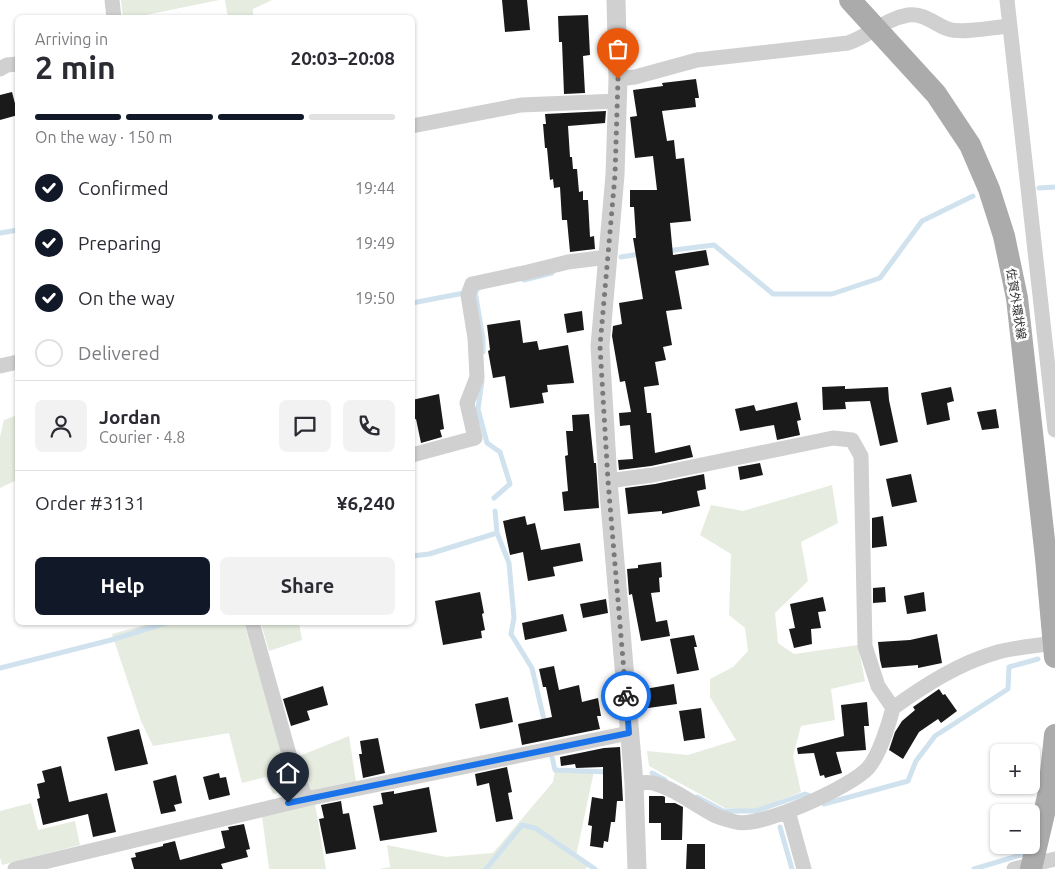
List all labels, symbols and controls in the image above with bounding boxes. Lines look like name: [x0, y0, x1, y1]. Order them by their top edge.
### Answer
pin: [597, 28, 639, 79]
text: Arriving in: [35, 30, 108, 48]
icon: bag: [604, 35, 632, 63]
text: 20:03–20:08: [290, 47, 395, 69]
text: 2 min: [35, 49, 116, 85]
text: On the way · 150 m: [35, 128, 172, 146]
icon: check: [35, 174, 63, 202]
text: Confirmed: [78, 177, 169, 199]
text: 19:44: [355, 179, 395, 197]
icon: check: [35, 229, 63, 257]
text: Preparing: [78, 232, 162, 254]
text: 19:49: [355, 234, 395, 252]
street label: 佐賀外環状線: [1004, 267, 1029, 341]
icon: check: [35, 284, 63, 312]
text: On the way: [78, 287, 175, 309]
text: 19:50: [355, 289, 395, 307]
text: Delivered: [78, 342, 160, 364]
button: person: [35, 400, 87, 452]
button: chat: [279, 400, 331, 452]
button: phone: [343, 400, 395, 452]
text: Jordan: [99, 406, 161, 428]
text: Courier · 4.8: [99, 428, 185, 446]
text: Order #3131: [35, 492, 145, 514]
text: ¥6,240: [337, 492, 395, 514]
button: Help: [35, 557, 210, 615]
button: Share: [220, 557, 395, 615]
courier: [601, 671, 651, 721]
icon: bike: [612, 682, 640, 710]
map controls: [990, 744, 1040, 854]
button: +: [990, 744, 1040, 794]
pin: [267, 752, 309, 803]
icon: home: [274, 759, 302, 787]
button: −: [990, 804, 1040, 854]

